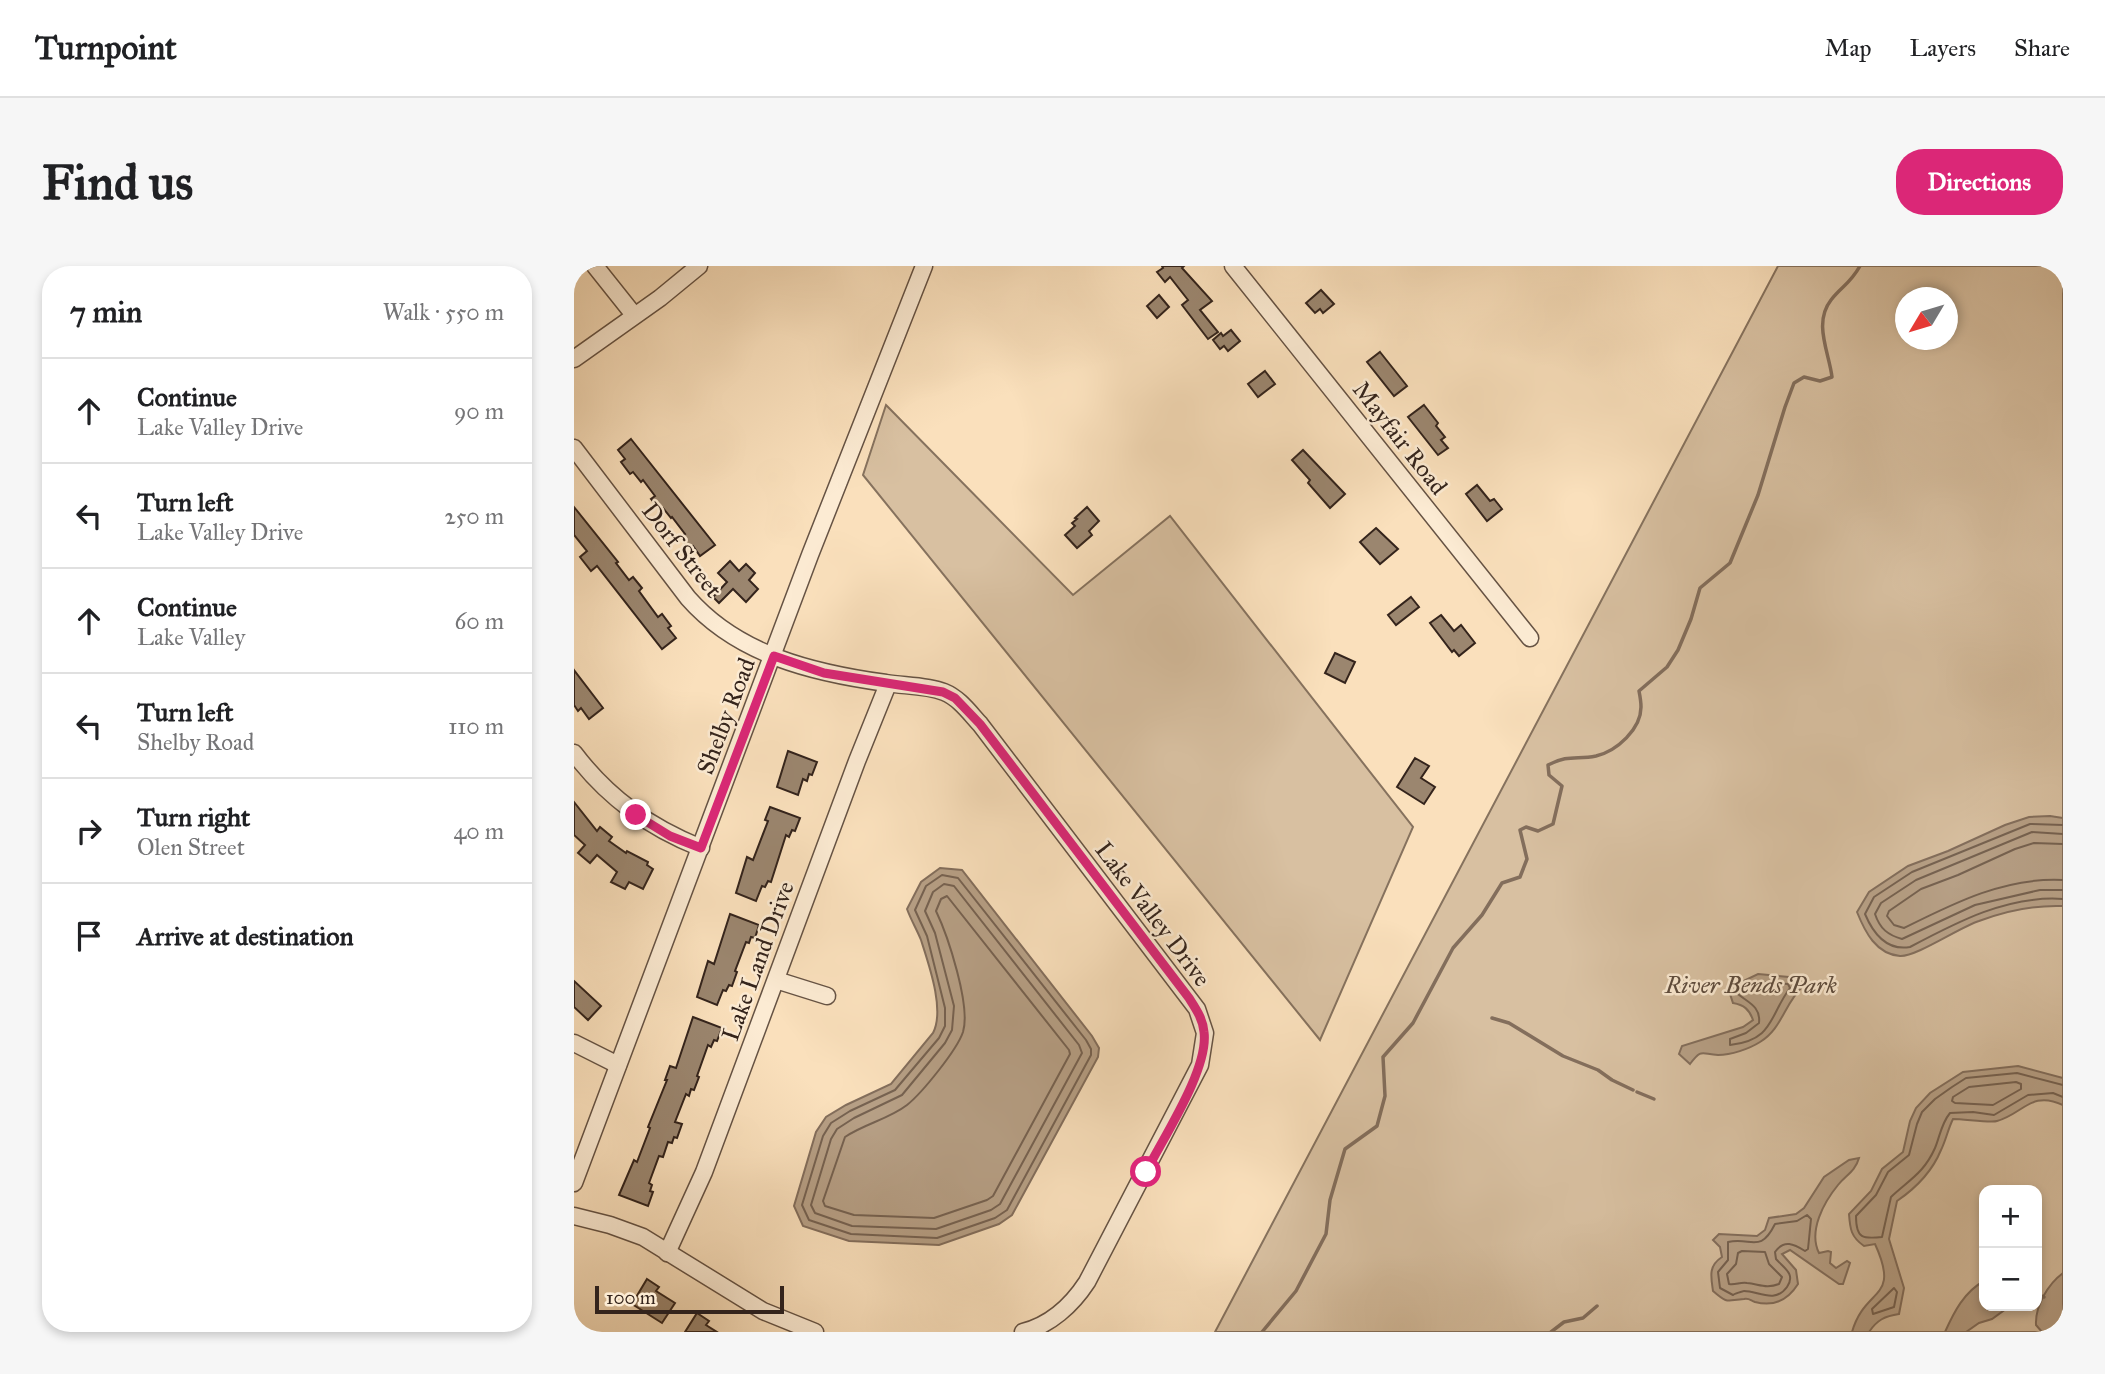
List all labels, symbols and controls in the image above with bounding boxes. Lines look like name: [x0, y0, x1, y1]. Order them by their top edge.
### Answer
text: Turnpoint: [35, 28, 177, 68]
text: Map: [1825, 33, 1872, 63]
text: Layers: [1910, 33, 1976, 63]
text: Share: [2014, 33, 2070, 63]
button: Directions: [1896, 149, 2063, 215]
text: Find us: [42, 153, 193, 212]
north arrow: [1895, 287, 1958, 350]
text: 7 min: [70, 294, 142, 330]
text: Walk · 550 m: [383, 298, 504, 326]
street label: Mayfair Road: [1346, 375, 1454, 501]
text: Continue: [137, 381, 237, 413]
icon: ahead: [70, 392, 108, 430]
text: 90 m: [454, 397, 504, 425]
text: Lake Valley Drive: [137, 413, 303, 441]
text: Turn left: [137, 486, 233, 518]
street label: Dorf Street: [635, 496, 729, 604]
icon: left: [70, 497, 108, 535]
text: 250 m: [444, 502, 504, 530]
text: Lake Valley Drive: [137, 518, 303, 546]
text: Continue: [137, 591, 237, 623]
icon: ahead: [70, 602, 108, 640]
text: 60 m: [455, 607, 504, 635]
text: Lake Valley: [137, 623, 245, 651]
street label: Shelby Road: [690, 653, 762, 779]
text: Turn left: [137, 696, 233, 728]
icon: left: [70, 707, 108, 745]
text: 110 m: [448, 712, 504, 740]
text: Shelby Road: [137, 728, 254, 756]
route end: [620, 799, 651, 830]
text: Turn right: [137, 801, 250, 833]
icon: right: [70, 812, 108, 850]
text: 40 m: [454, 817, 504, 845]
text: Olen Street: [137, 833, 245, 861]
street label: Lake Valley Drive: [1089, 836, 1217, 992]
street label: Lake Land Drive: [715, 877, 801, 1045]
icon: arrive: [70, 917, 108, 955]
text: Arrive at destination: [137, 920, 354, 952]
park label: River Bends Park: [1664, 970, 1837, 1000]
route start: [1130, 1156, 1161, 1187]
map controls: [1979, 1185, 2042, 1311]
button: +: [1979, 1185, 2042, 1248]
button: −: [1979, 1248, 2042, 1311]
scale bar: [595, 1283, 784, 1315]
text: 100 m: [606, 1286, 656, 1309]

